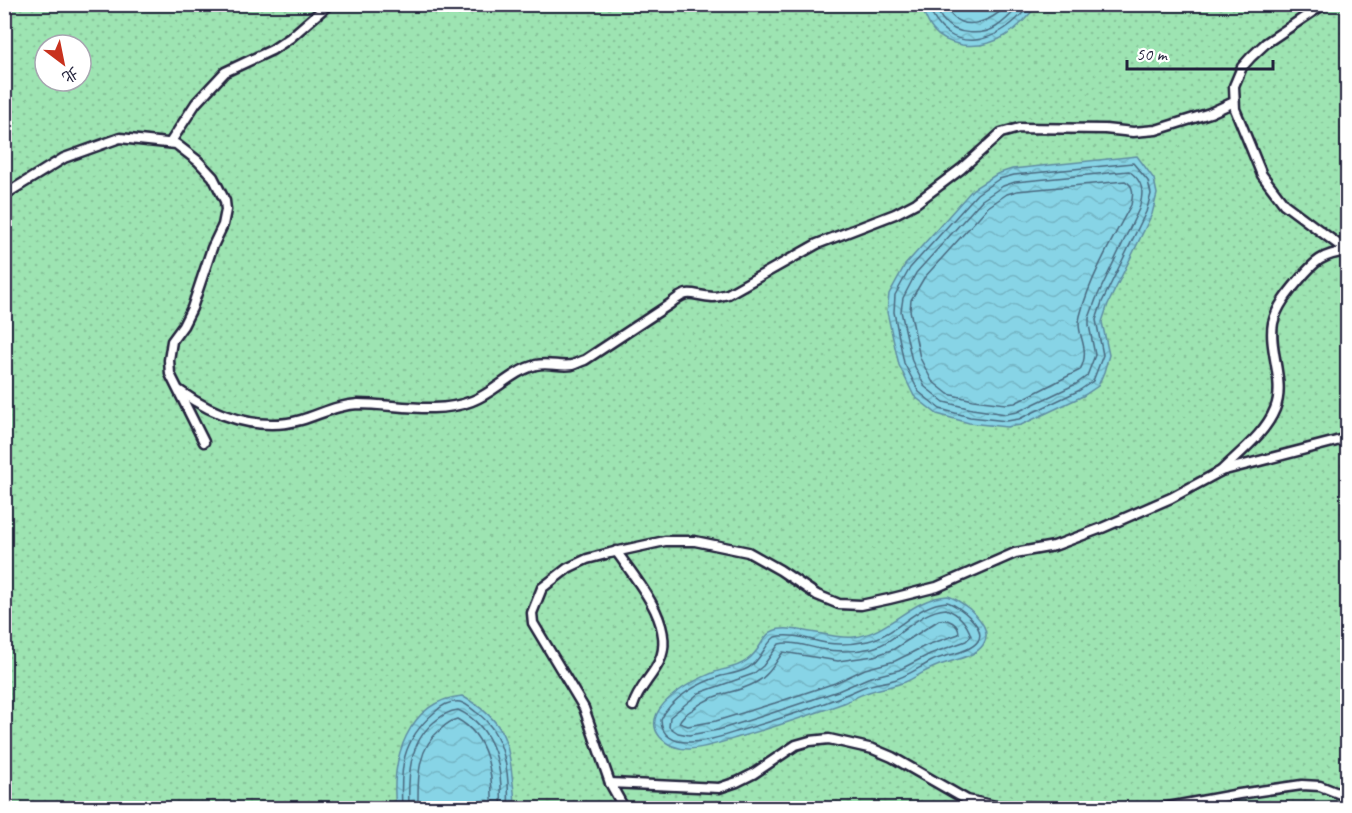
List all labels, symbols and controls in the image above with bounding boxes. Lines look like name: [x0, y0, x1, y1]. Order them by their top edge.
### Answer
north arrow: [33, 33, 93, 93]
scale bar: [1127, 33, 1272, 71]
text: 50 m: [1136, 43, 1169, 65]
text: 北: [58, 62, 83, 88]

